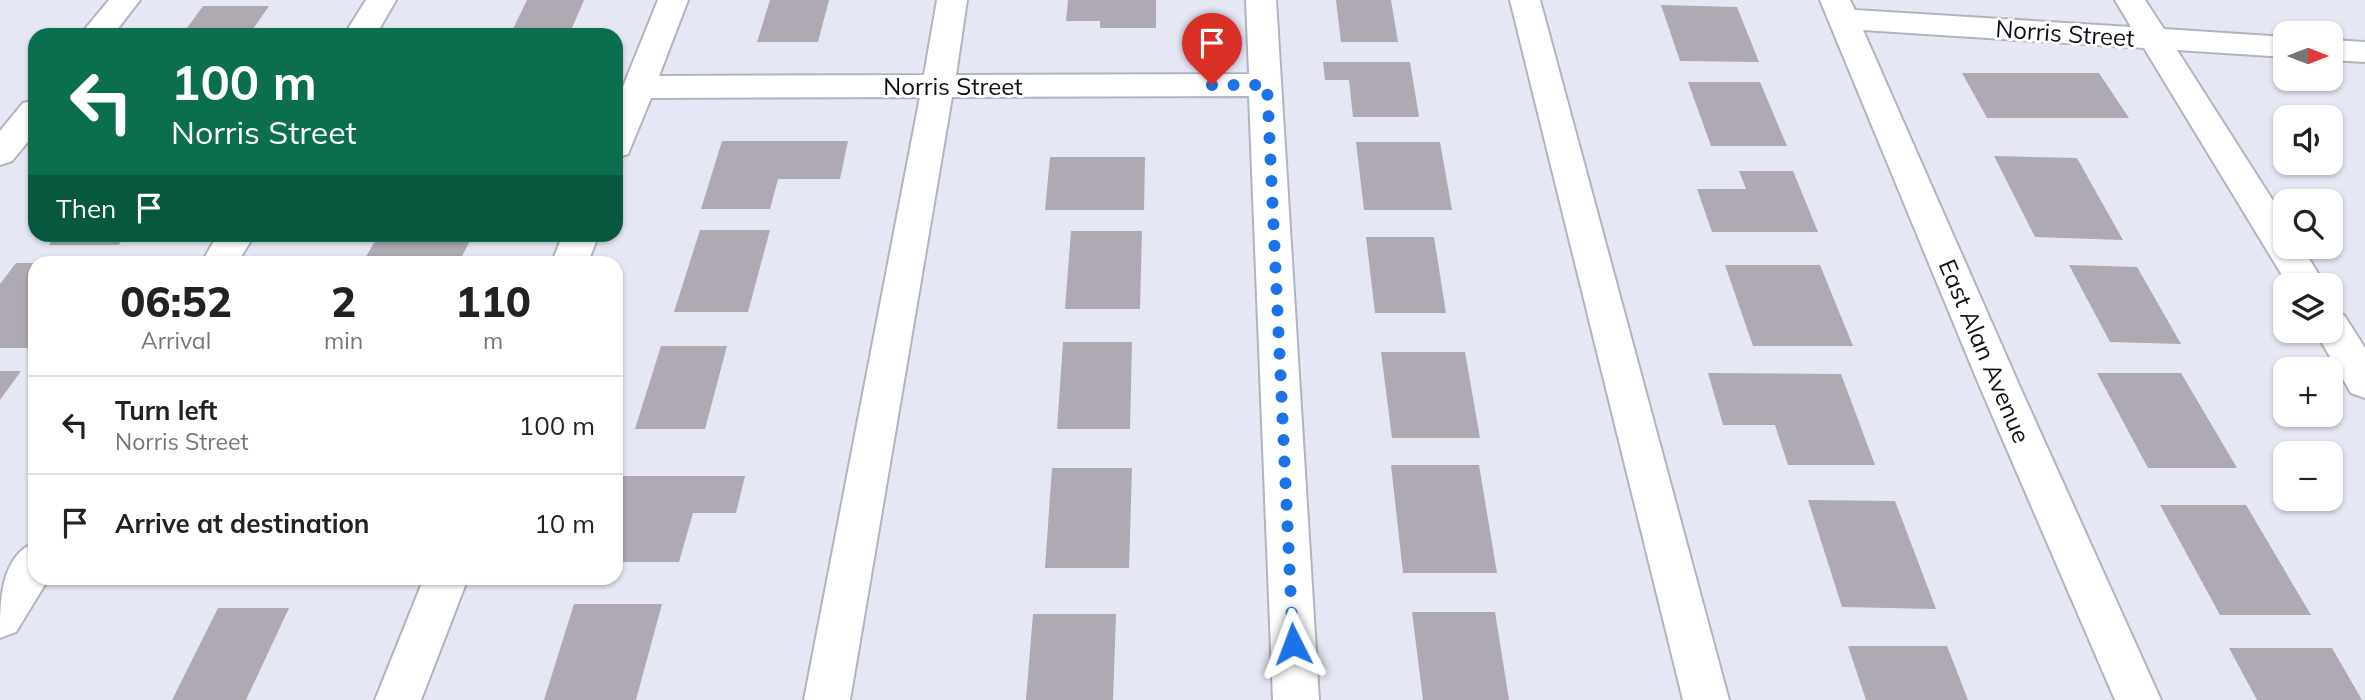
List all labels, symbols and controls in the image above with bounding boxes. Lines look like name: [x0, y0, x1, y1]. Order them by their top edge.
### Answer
pin: [1182, 13, 1242, 85]
street label: Norris Street: [1994, 13, 2136, 53]
north arrow: [2273, 21, 2343, 91]
map controls: [2273, 21, 2343, 511]
icon: arrive: [1193, 24, 1231, 62]
text: 100 m: [171, 51, 317, 112]
icon: left: [56, 56, 147, 147]
street label: Norris Street: [883, 71, 1023, 101]
button: sound: [2273, 105, 2343, 175]
text: Norris Street: [171, 112, 357, 152]
icon: arrive: [130, 189, 168, 227]
button: search: [2273, 189, 2343, 259]
text: Then: [56, 192, 116, 225]
street label: East Alan Avenue: [1933, 255, 2037, 447]
button: layers: [2273, 273, 2343, 343]
text: 06:52: [120, 275, 232, 328]
text: 2: [331, 275, 356, 328]
text: 110: [455, 275, 531, 328]
text: Arrival: [141, 326, 211, 355]
text: min: [324, 326, 363, 355]
text: m: [483, 326, 503, 355]
button: +: [2273, 357, 2343, 427]
text: Turn left: [115, 394, 217, 427]
icon: left: [56, 406, 94, 444]
text: 100 m: [519, 409, 595, 442]
text: Norris Street: [115, 427, 249, 456]
button: −: [2273, 441, 2343, 511]
icon: arrive: [56, 504, 94, 542]
text: Arrive at destination: [115, 507, 370, 540]
text: 10 m: [534, 507, 595, 540]
position arrow: [1256, 607, 1330, 681]

